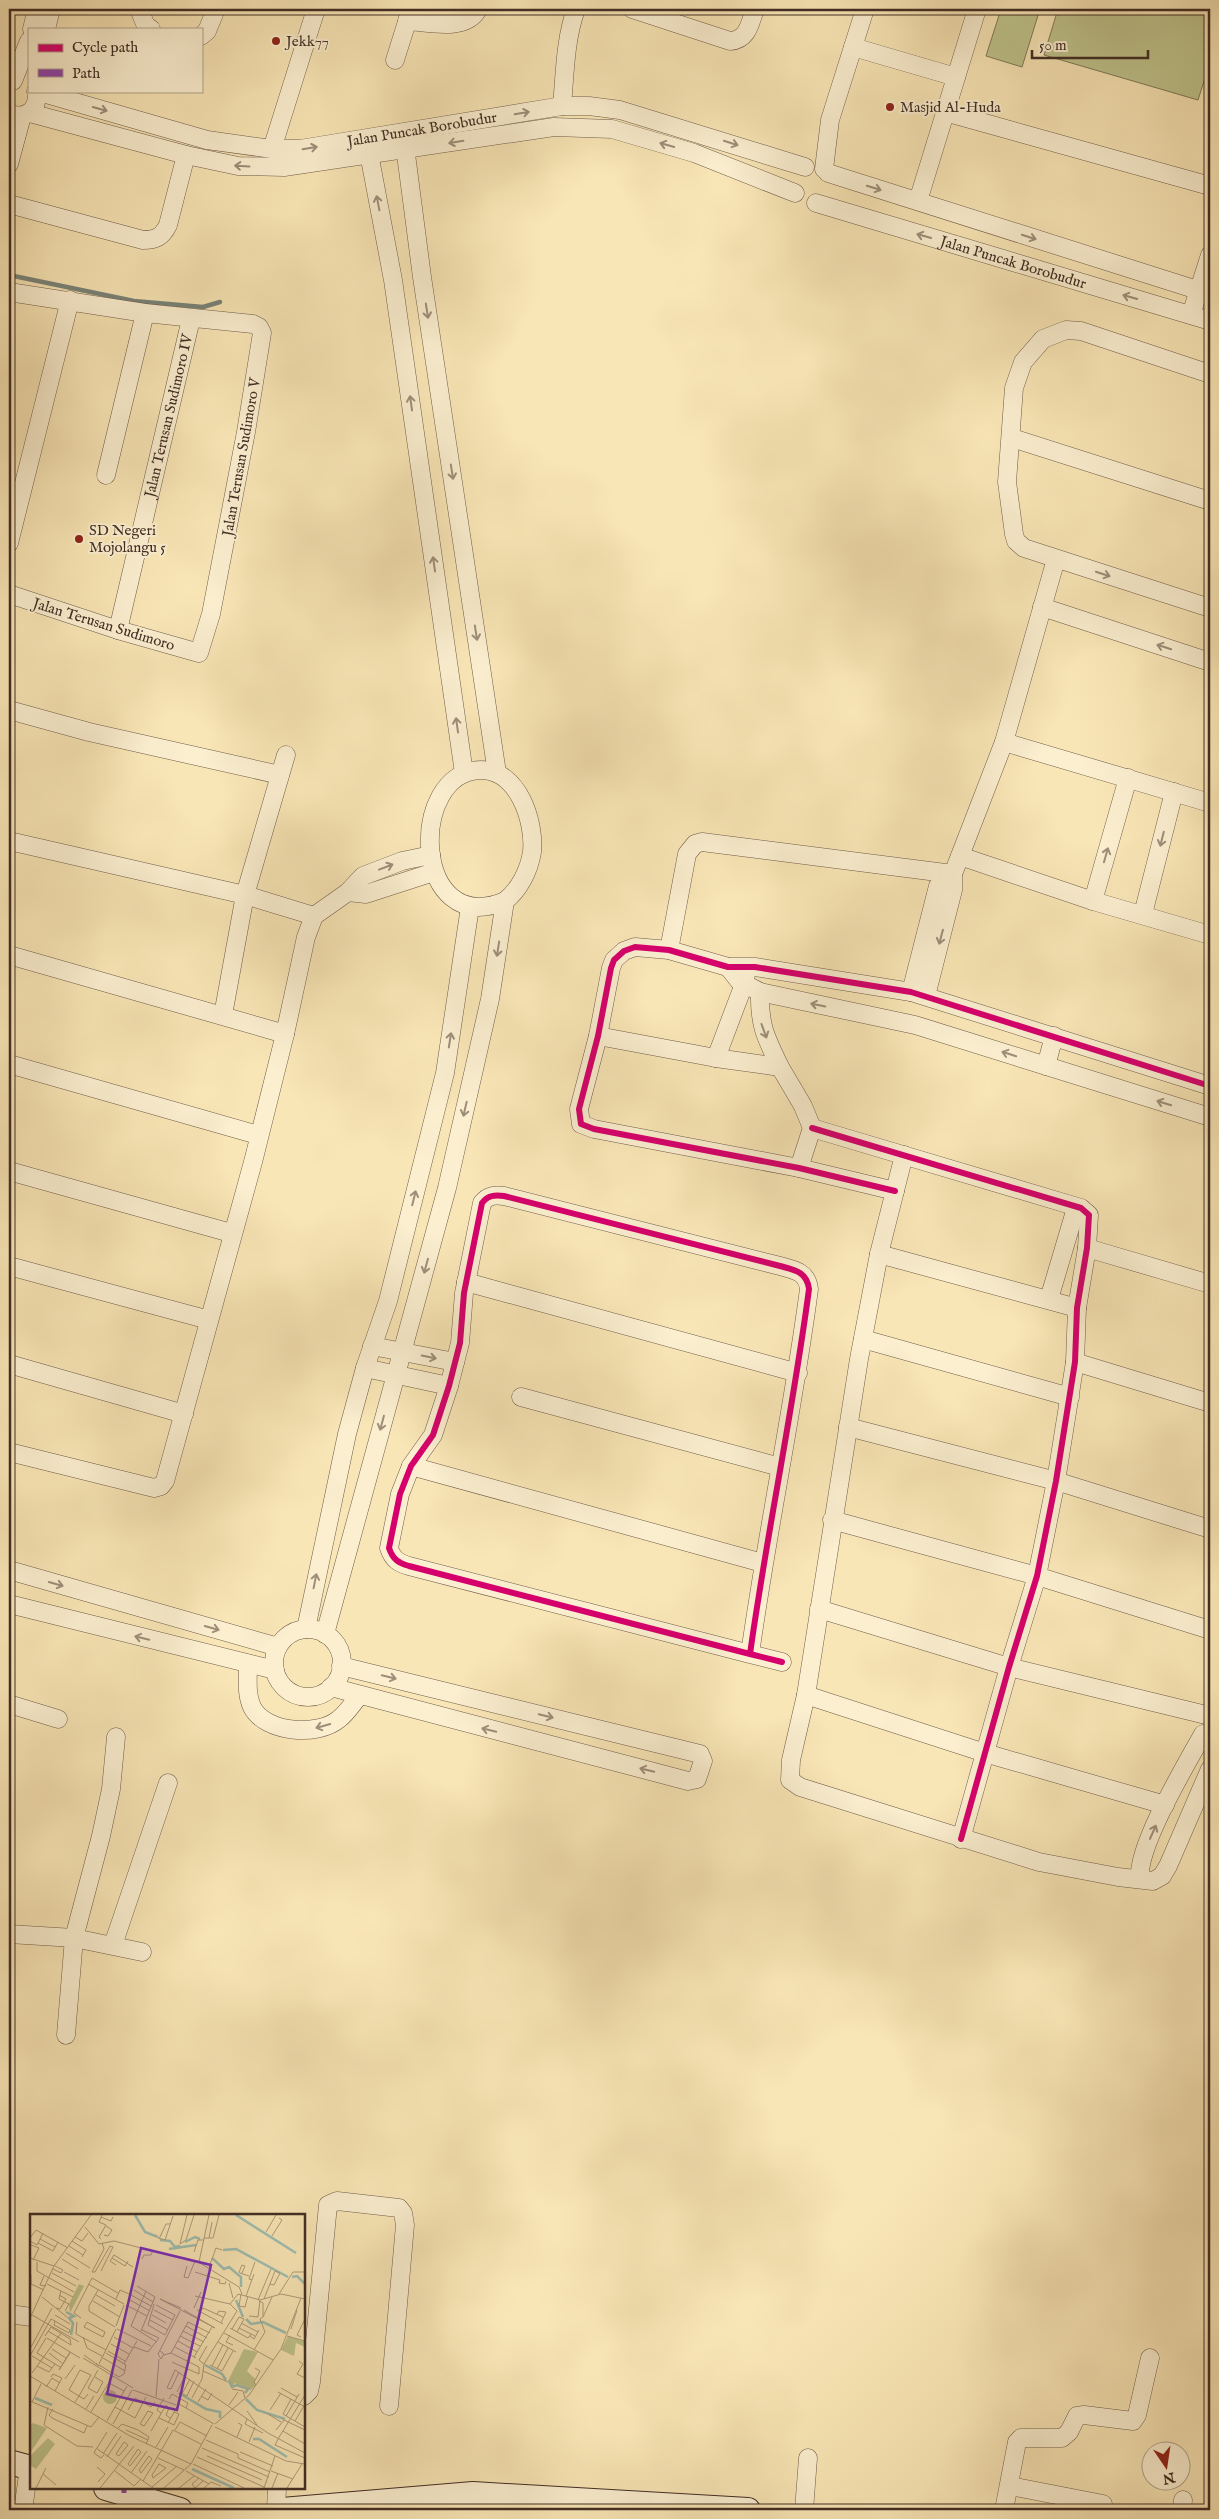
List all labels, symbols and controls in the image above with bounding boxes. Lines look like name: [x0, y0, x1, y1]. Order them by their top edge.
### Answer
legend: [28, 28, 202, 92]
scale bar: [1032, 28, 1148, 60]
place label: Jekk77: [284, 32, 329, 51]
marker: Jekk77: [270, 35, 282, 47]
text: 50 m: [1039, 36, 1067, 55]
text: Cycle path: [72, 38, 138, 57]
text: Path: [72, 64, 100, 83]
place label: Masjid Al-Huda: [900, 98, 1001, 117]
marker: Masjid Al-Huda: [884, 101, 896, 113]
one-way arrow: [92, 105, 108, 115]
one-way arrow: [514, 107, 530, 117]
street label: Jalan Puncak Borobudur: [344, 108, 499, 151]
one-way arrow: [448, 138, 464, 148]
one-way arrow: [723, 138, 739, 148]
one-way arrow: [660, 140, 676, 149]
one-way arrow: [302, 142, 318, 152]
one-way arrow: [235, 161, 251, 170]
one-way arrow: [866, 183, 882, 193]
one-way arrow: [372, 195, 382, 211]
one-way arrow: [916, 231, 932, 241]
street label: Jalan Puncak Borobudur: [936, 231, 1089, 294]
one-way arrow: [1021, 232, 1037, 242]
one-way arrow: [1122, 292, 1138, 301]
one-way arrow: [423, 303, 433, 319]
street label: Jalan Terusan Sudimoro IV: [140, 331, 197, 501]
street label: Jalan Terusan Sudimoro V: [218, 375, 265, 540]
one-way arrow: [406, 395, 416, 411]
one-way arrow: [447, 464, 457, 480]
place label: SD Negeri Mojolangu 5: [89, 521, 166, 557]
marker: SD Negeri Mojolangu 5: [73, 533, 85, 545]
one-way arrow: [429, 556, 439, 572]
one-way arrow: [1094, 569, 1110, 579]
street label: Jalan Terusan Sudimoro: [29, 593, 177, 655]
one-way arrow: [471, 624, 481, 640]
one-way arrow: [1156, 641, 1172, 651]
one-way arrow: [452, 717, 462, 733]
one-way arrow: [1157, 830, 1166, 846]
one-way arrow: [1102, 847, 1112, 863]
one-way arrow: [378, 862, 393, 871]
one-way arrow: [936, 928, 945, 944]
one-way arrow: [492, 941, 502, 957]
one-way arrow: [810, 999, 826, 1009]
one-way arrow: [760, 1023, 769, 1038]
one-way arrow: [445, 1032, 455, 1048]
one-way arrow: [1001, 1048, 1017, 1058]
one-way arrow: [1156, 1097, 1172, 1107]
one-way arrow: [460, 1100, 469, 1116]
one-way arrow: [409, 1190, 419, 1206]
one-way arrow: [420, 1258, 430, 1274]
one-way arrow: [420, 1353, 436, 1362]
one-way arrow: [377, 1414, 387, 1430]
one-way arrow: [311, 1574, 321, 1590]
one-way arrow: [47, 1579, 63, 1589]
one-way arrow: [204, 1624, 220, 1633]
one-way arrow: [135, 1633, 151, 1642]
one-way arrow: [380, 1673, 396, 1682]
one-way arrow: [538, 1712, 554, 1721]
one-way arrow: [315, 1722, 331, 1732]
one-way arrow: [482, 1724, 498, 1734]
one-way arrow: [639, 1765, 655, 1774]
one-way arrow: [1148, 1825, 1158, 1840]
inset map: [30, 2214, 305, 2489]
north arrow: [1142, 2442, 1192, 2492]
text: N: [1161, 2467, 1178, 2488]

